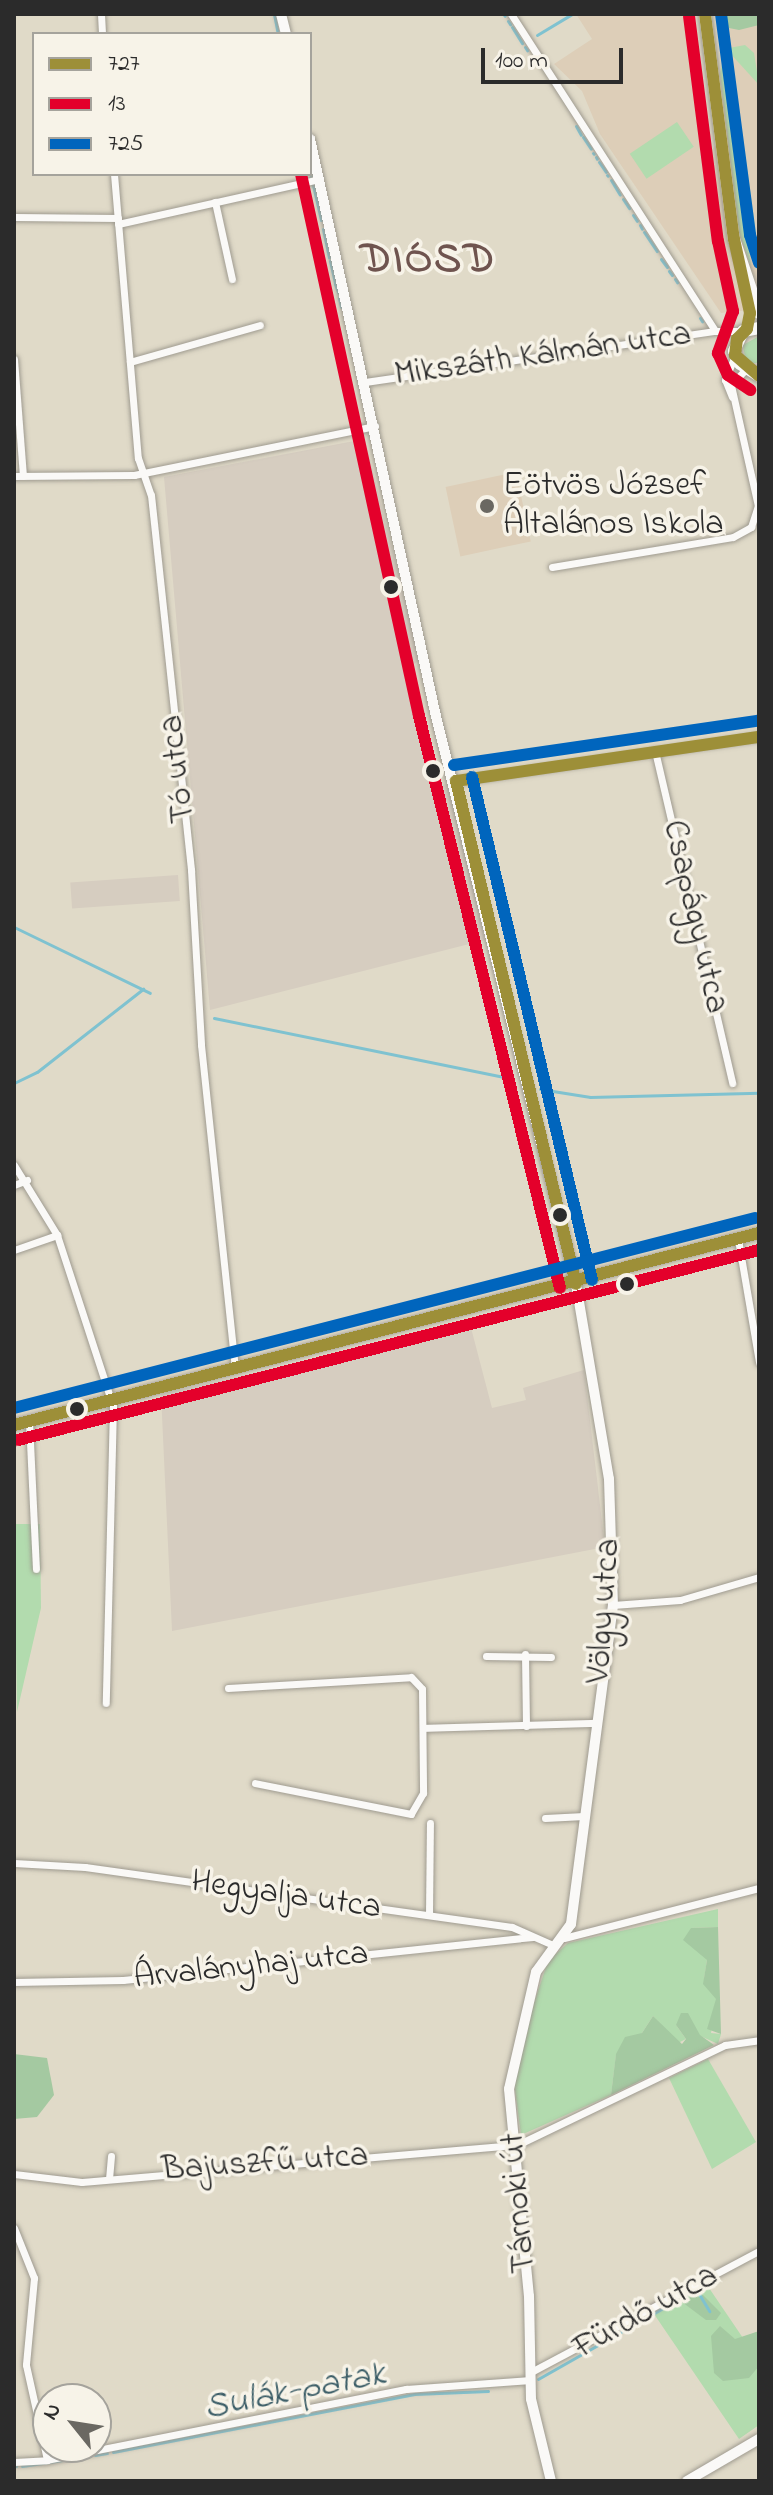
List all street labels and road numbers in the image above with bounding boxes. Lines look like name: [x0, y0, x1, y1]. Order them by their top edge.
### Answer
street label: Mikszáth Kálmán utca: [392, 315, 694, 397]
street label: Tó utca: [152, 713, 206, 825]
street label: Csapágy utca: [652, 816, 736, 1018]
street label: Völgy utca: [580, 1537, 630, 1685]
street label: Hegyalja utca: [189, 1862, 383, 1930]
street label: Árvalányhaj utca: [132, 1934, 370, 2000]
street label: Tárnoki út: [494, 2131, 546, 2275]
street label: Bajuszfű utca: [160, 2136, 370, 2192]
street label: Fürdő utca: [567, 2257, 725, 2369]

